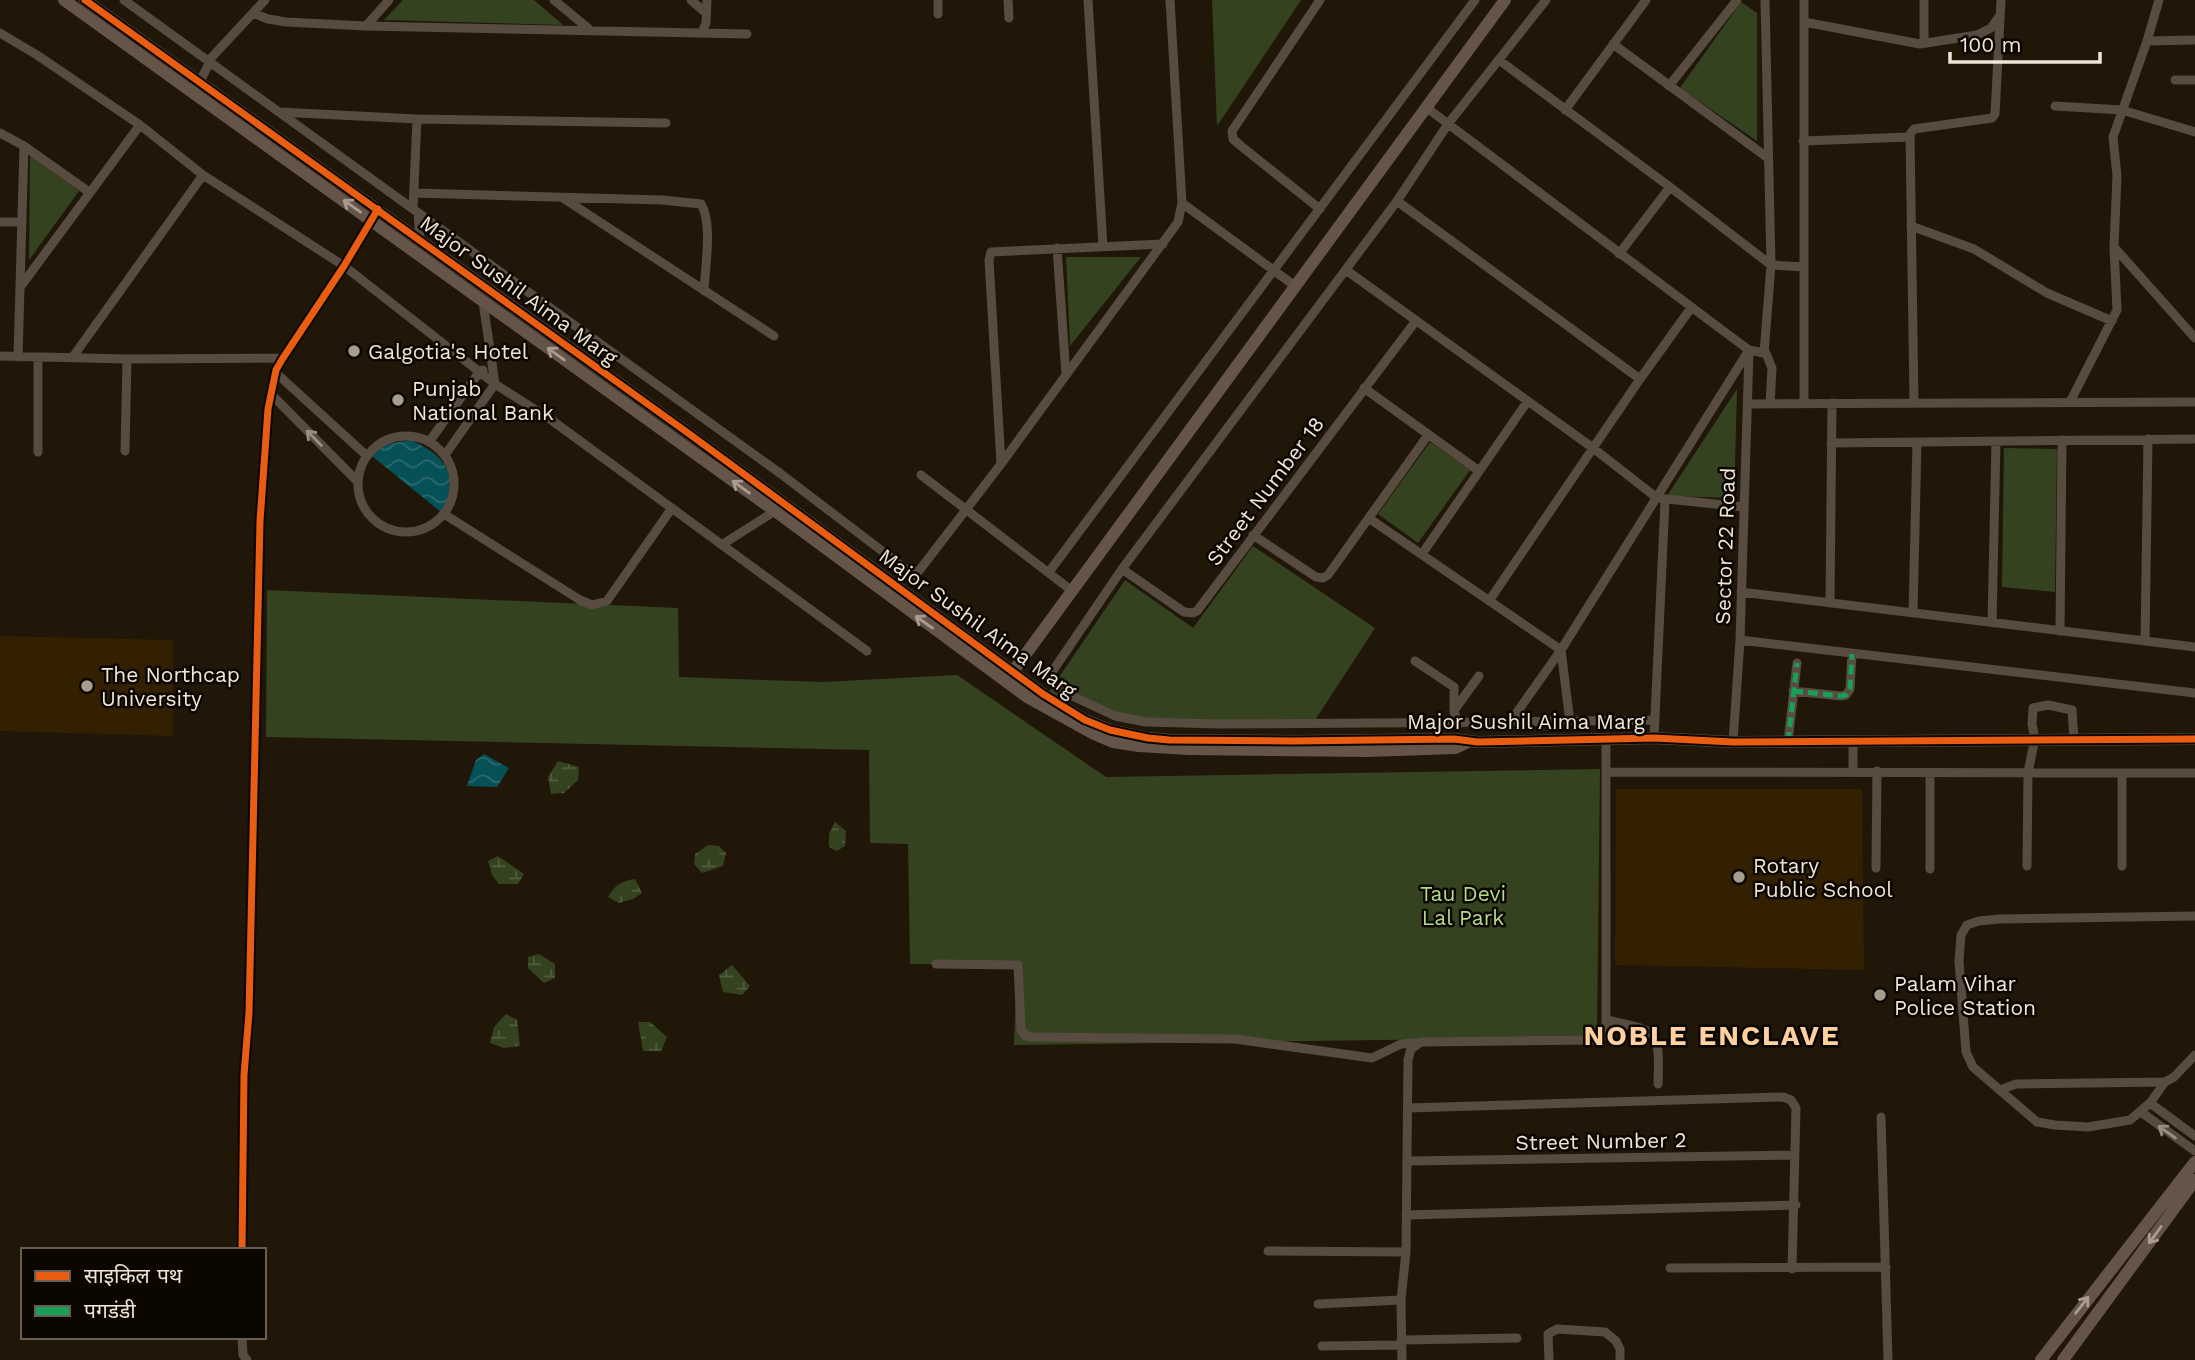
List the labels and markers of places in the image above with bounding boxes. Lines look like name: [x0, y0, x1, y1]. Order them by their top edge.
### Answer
place label: Galgotia's Hotel: [368, 339, 529, 364]
marker: Galgotia's Hotel: [346, 343, 362, 359]
place label: Punjab National Bank: [412, 376, 554, 425]
marker: Punjab National Bank: [390, 392, 406, 408]
place label: The Northcap University: [101, 662, 240, 711]
marker: The Northcap University: [79, 678, 95, 694]
place label: Rotary Public School: [1753, 853, 1893, 902]
marker: Rotary Public School: [1731, 869, 1747, 885]
place label: Palam Vihar Police Station: [1894, 971, 2036, 1020]
marker: Palam Vihar Police Station: [1872, 987, 1888, 1003]

